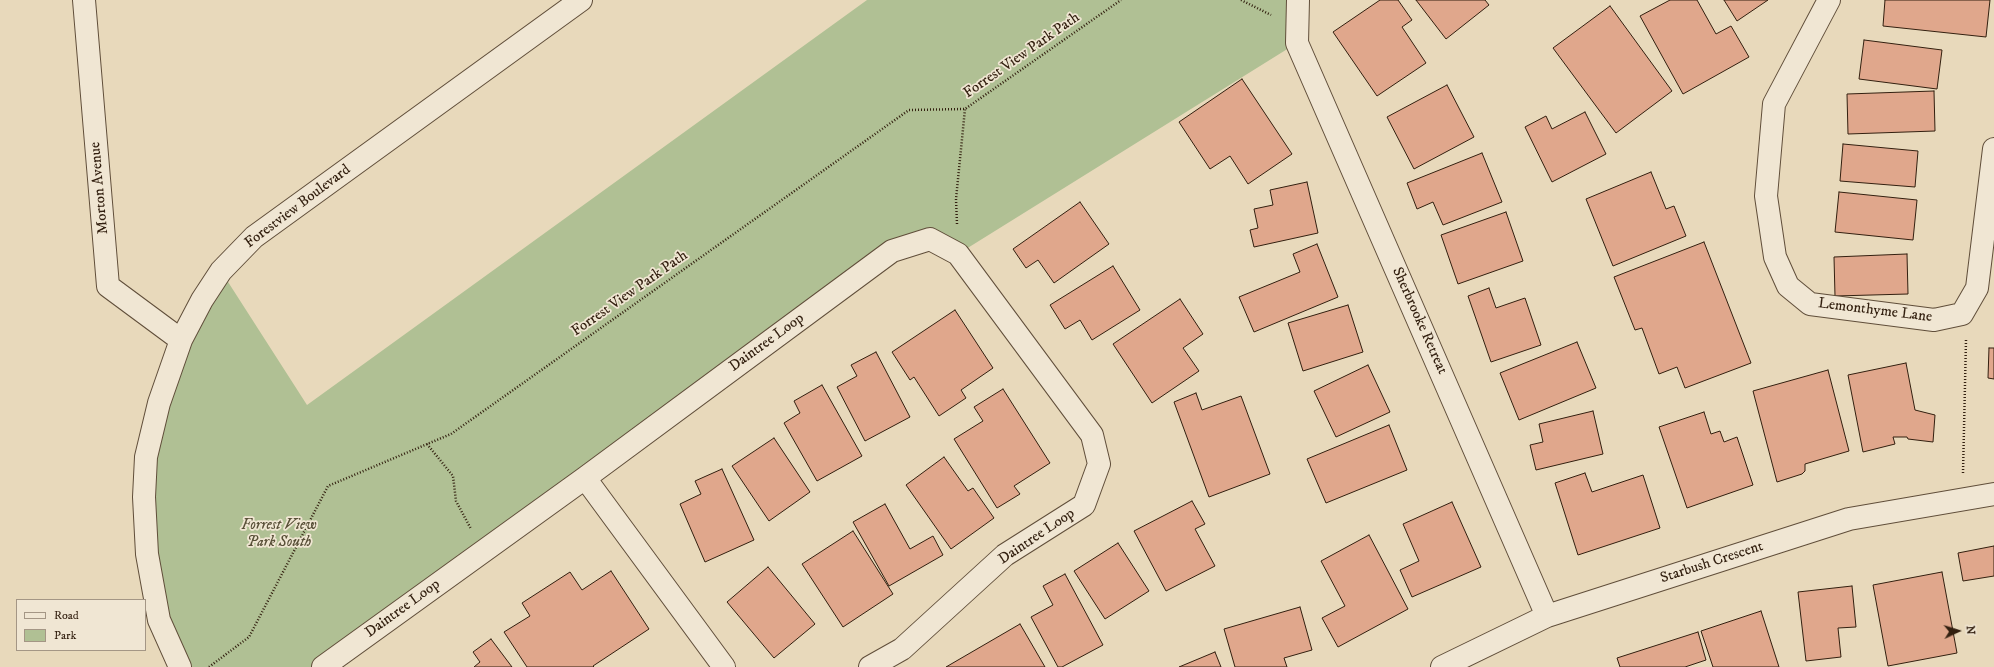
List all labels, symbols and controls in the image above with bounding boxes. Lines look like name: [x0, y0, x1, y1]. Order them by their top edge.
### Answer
street label: Forrest View Park Path: [960, 9, 1084, 103]
street label: Morton Avenue: [87, 141, 113, 235]
street label: Forestview Boulevard: [242, 161, 354, 253]
street label: Forrest View Park Path: [568, 247, 692, 341]
street label: Sherbrooke Retreat: [1387, 265, 1451, 377]
street label: Lemonthyme Lane: [1817, 295, 1933, 327]
street label: Daintree Loop: [726, 310, 808, 376]
street label: Daintree Loop: [995, 505, 1079, 569]
park label: Forrest View Park South: [241, 517, 317, 552]
street label: Starbush Crescent: [1658, 538, 1766, 588]
street label: Daintree Loop: [362, 576, 444, 642]
legend: [16, 599, 146, 651]
text: Road: [54, 608, 79, 623]
north arrow: [1938, 611, 1978, 651]
text: N: [1963, 625, 1977, 635]
text: Park: [54, 628, 76, 643]

